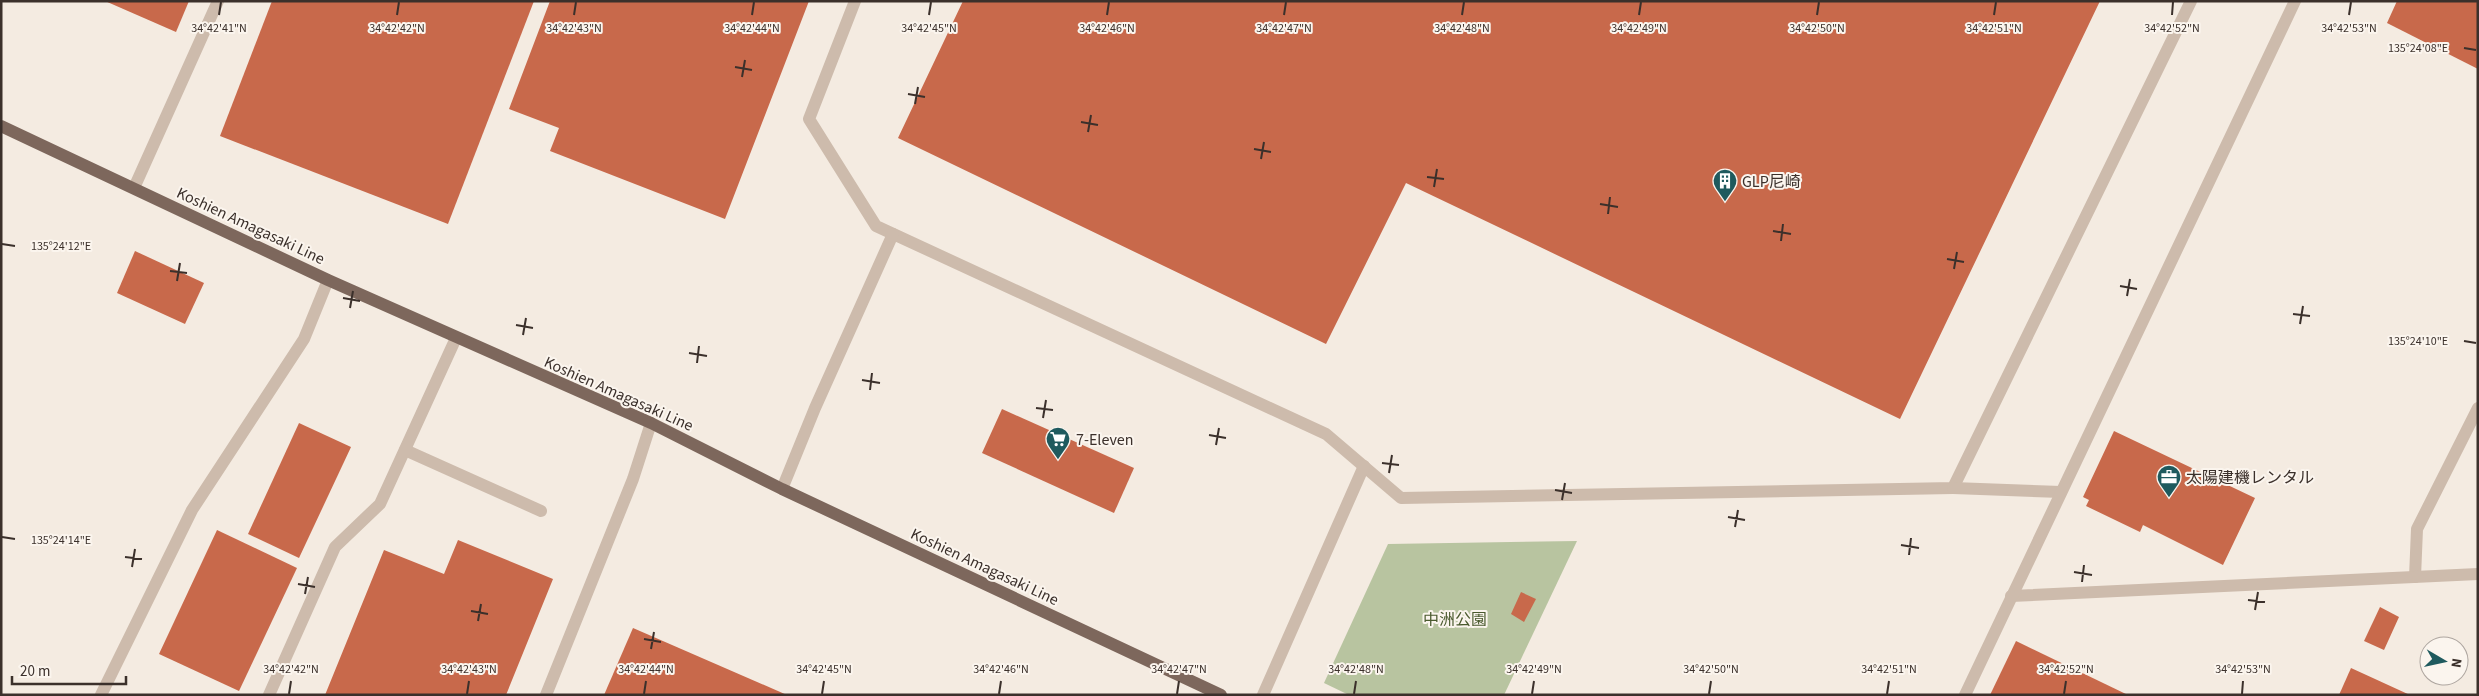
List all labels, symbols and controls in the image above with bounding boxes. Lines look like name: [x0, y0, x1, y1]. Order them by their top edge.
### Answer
text: 34°42'41"N: [191, 20, 247, 37]
text: 34°42'42"N: [369, 20, 425, 37]
text: 34°42'43"N: [546, 20, 602, 37]
text: 34°42'44"N: [724, 20, 780, 37]
text: 34°42'45"N: [901, 20, 957, 37]
text: 34°42'46"N: [1079, 20, 1135, 37]
text: 34°42'47"N: [1256, 20, 1312, 37]
text: 34°42'48"N: [1434, 20, 1490, 37]
text: 34°42'49"N: [1611, 20, 1667, 37]
text: 34°42'50"N: [1789, 20, 1845, 37]
text: 34°42'51"N: [1966, 20, 2022, 37]
text: 34°42'52"N: [2144, 20, 2200, 37]
text: 34°42'53"N: [2321, 20, 2377, 37]
text: 135°24'08"E: [2388, 40, 2448, 57]
building icon: GLP尼崎: [1712, 168, 1738, 202]
place label: GLP尼崎: [1742, 171, 1801, 193]
street label: Koshien Amagasaki Line: [173, 182, 328, 270]
text: 135°24'12"E: [31, 238, 91, 255]
text: 135°24'10"E: [2388, 333, 2448, 350]
street label: Koshien Amagasaki Line: [541, 351, 697, 437]
supermarket icon: 7-Eleven: [1045, 426, 1071, 460]
place label: 7-Eleven: [1076, 429, 1134, 451]
office icon: 太陽建機レンタル: [2156, 464, 2182, 498]
place label: 太陽建機レンタル: [2186, 467, 2314, 489]
street label: Koshien Amagasaki Line: [907, 523, 1062, 611]
text: 135°24'14"E: [31, 532, 91, 549]
park label: 中洲公園: [1423, 609, 1487, 631]
north arrow: [2419, 636, 2469, 686]
scale bar: [12, 654, 126, 686]
text: N: [2445, 657, 2466, 669]
text: 20 m: [20, 661, 50, 682]
text: 34°42'42"N: [263, 661, 319, 678]
text: 34°42'43"N: [441, 661, 497, 678]
text: 34°42'44"N: [618, 661, 674, 678]
text: 34°42'45"N: [796, 661, 852, 678]
text: 34°42'46"N: [973, 661, 1029, 678]
text: 34°42'47"N: [1151, 661, 1207, 678]
text: 34°42'48"N: [1328, 661, 1384, 678]
text: 34°42'49"N: [1506, 661, 1562, 678]
text: 34°42'50"N: [1683, 661, 1739, 678]
text: 34°42'51"N: [1861, 661, 1917, 678]
text: 34°42'52"N: [2038, 661, 2094, 678]
text: 34°42'53"N: [2215, 661, 2271, 678]

